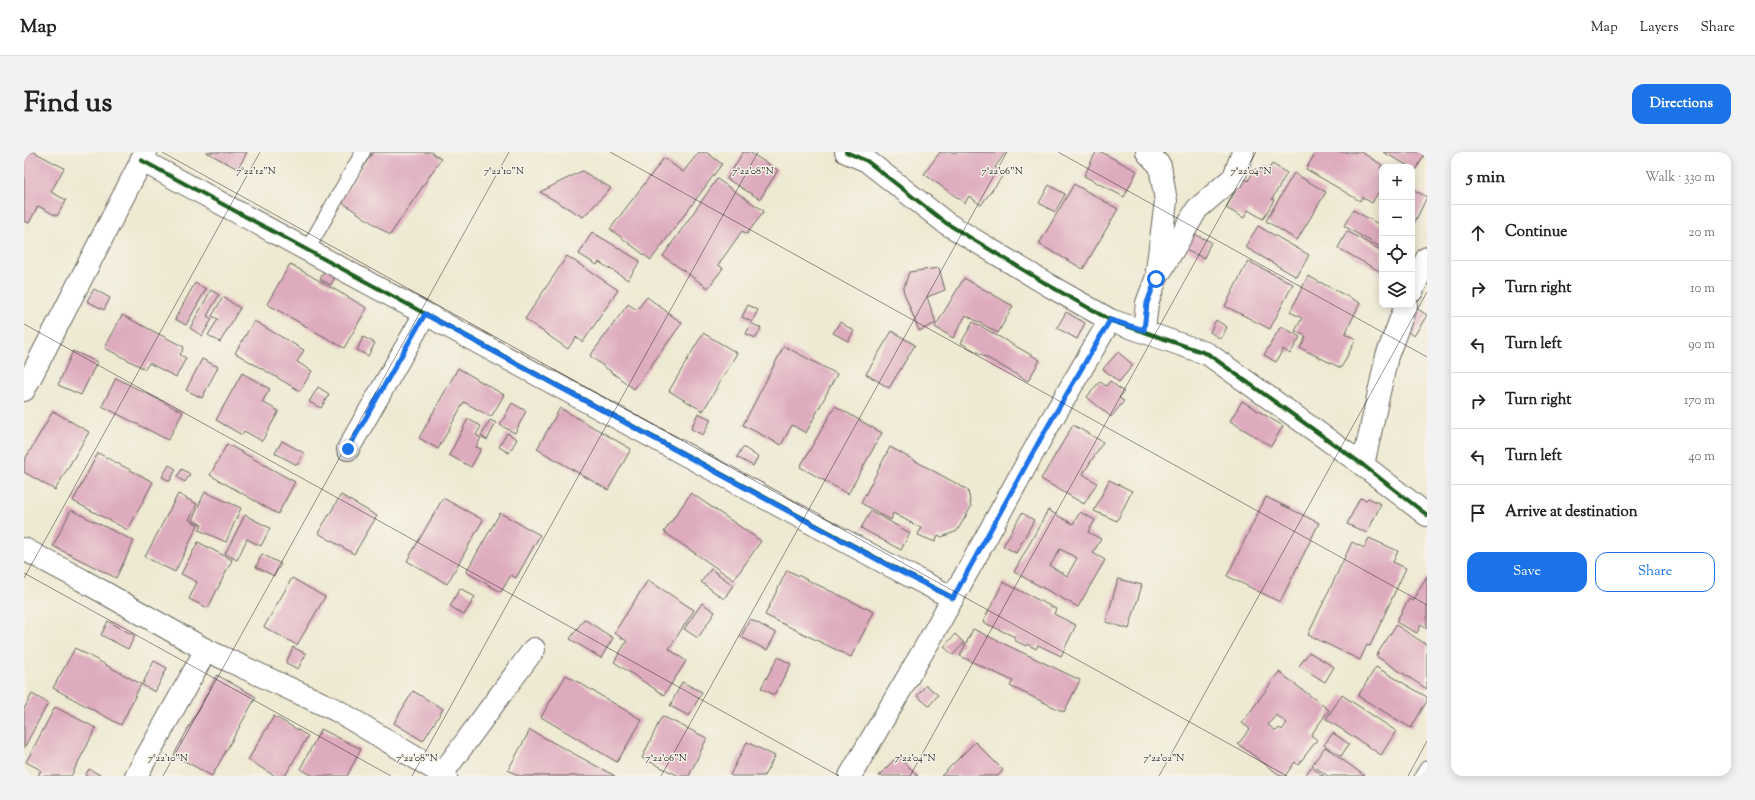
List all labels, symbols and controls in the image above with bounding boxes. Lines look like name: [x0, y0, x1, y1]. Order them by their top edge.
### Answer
text: Map: [20, 14, 57, 41]
text: Map: [1591, 18, 1618, 38]
text: Layers: [1640, 18, 1678, 38]
text: Share: [1700, 18, 1735, 38]
text: Find us: [24, 84, 112, 124]
button: Directions: [1632, 84, 1731, 124]
text: 7°22'12"N: [236, 164, 276, 179]
text: 7°22'10"N: [484, 164, 524, 179]
text: 7°22'08"N: [732, 164, 774, 179]
text: 7°22'06"N: [981, 164, 1023, 179]
text: 7°22'04"N: [1231, 164, 1271, 179]
map controls: [1379, 164, 1415, 308]
button: +: [1379, 164, 1415, 200]
text: 5 min: [1467, 166, 1505, 190]
text: Walk · 330 m: [1645, 169, 1715, 187]
button: −: [1379, 200, 1415, 236]
icon: ahead: [1467, 222, 1489, 244]
text: Continue: [1505, 222, 1567, 243]
text: 20 m: [1689, 224, 1715, 242]
button: locate: [1379, 236, 1415, 272]
route start: [1147, 270, 1165, 288]
button: layers: [1379, 272, 1415, 308]
icon: right: [1467, 278, 1489, 300]
text: Turn right: [1505, 278, 1571, 299]
text: 10 m: [1690, 280, 1715, 298]
icon: left: [1467, 334, 1489, 356]
text: Turn left: [1505, 334, 1562, 355]
text: 90 m: [1688, 336, 1715, 354]
icon: right: [1467, 390, 1489, 412]
text: Turn right: [1505, 390, 1571, 411]
text: 170 m: [1684, 392, 1715, 410]
route end: [339, 440, 357, 458]
icon: left: [1467, 446, 1489, 468]
text: Turn left: [1505, 446, 1562, 467]
text: 40 m: [1688, 448, 1715, 466]
icon: arrive: [1467, 502, 1489, 524]
text: Arrive at destination: [1505, 502, 1638, 523]
button: Save: [1467, 552, 1587, 592]
button: Share: [1595, 552, 1715, 592]
text: 7°22'10"N: [148, 751, 188, 766]
text: 7°22'08"N: [396, 751, 438, 766]
text: 7°22'06"N: [645, 751, 687, 766]
text: 7°22'04"N: [895, 751, 935, 766]
text: 7°22'02"N: [1144, 751, 1184, 766]

